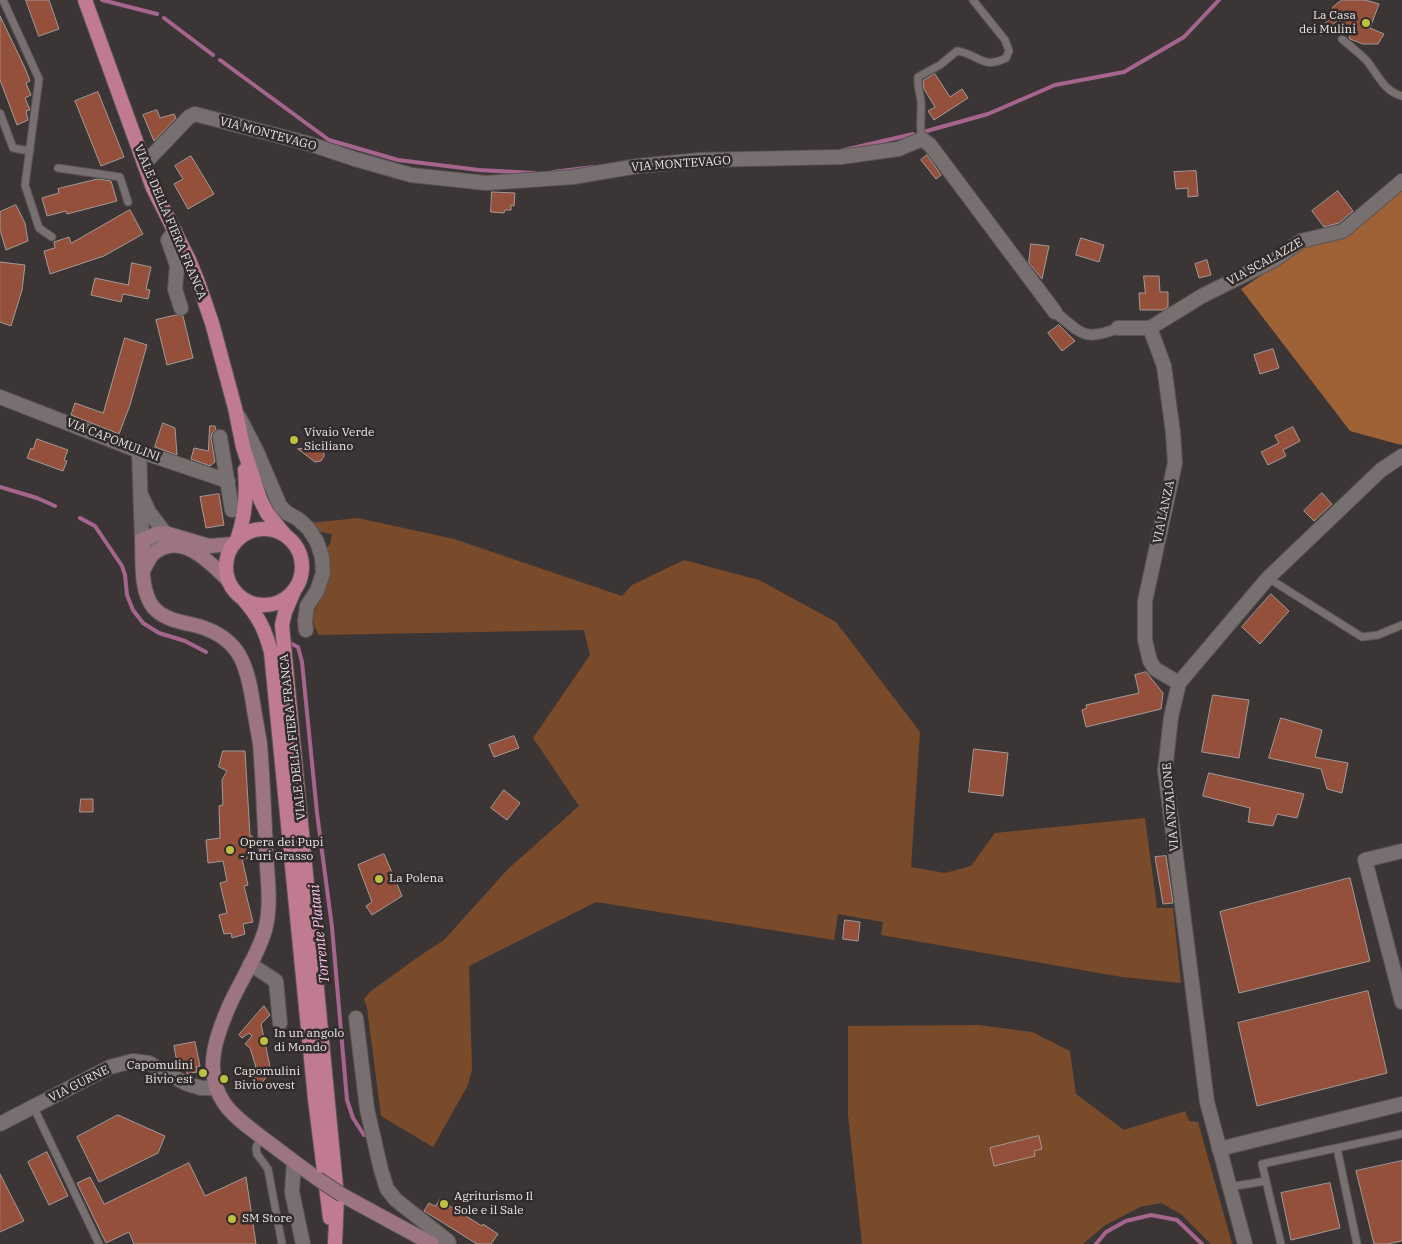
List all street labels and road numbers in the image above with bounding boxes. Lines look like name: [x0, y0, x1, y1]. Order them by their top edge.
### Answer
street label: VIA MONTEVAGO: [218, 114, 318, 154]
street label: VIALE DELLA FIERA FRANCA: [131, 142, 209, 302]
street label: VIA MONTEVAGO: [631, 153, 731, 175]
street label: VIA SCALAZZE: [1225, 235, 1305, 289]
street label: VIA CAPOMULINI: [64, 416, 162, 464]
street label: VIA LANZA: [1150, 479, 1178, 545]
street label: VIALE DELLA FIERA FRANCA: [277, 653, 309, 821]
street label: VIA ANZALONE: [1160, 762, 1182, 852]
street label: VIA GURNE: [46, 1063, 112, 1105]

